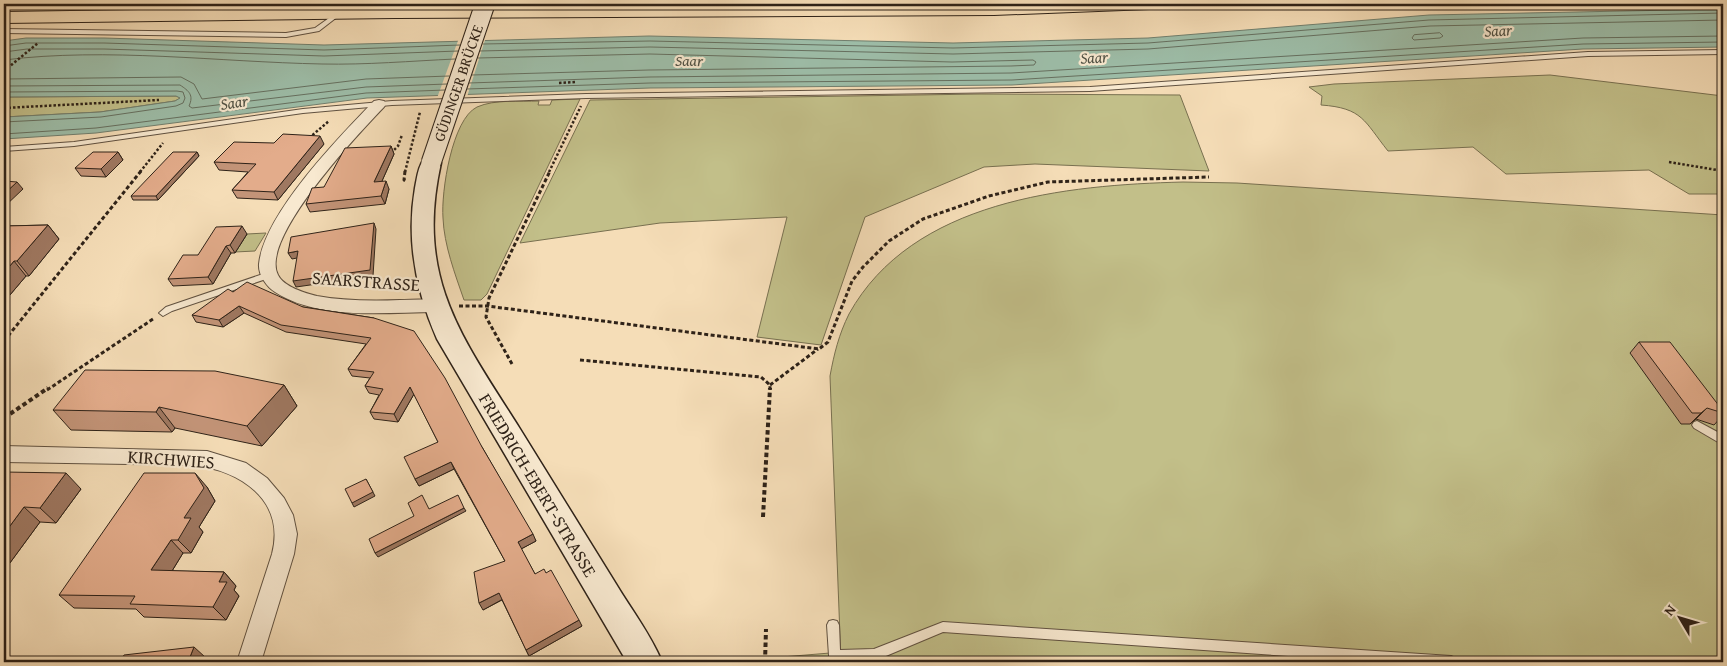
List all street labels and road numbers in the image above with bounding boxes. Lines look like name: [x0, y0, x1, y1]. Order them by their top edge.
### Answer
street label: GÜDINGER BRÜCKE: [428, 21, 488, 144]
street label: SAARSTRASSE: [311, 264, 421, 298]
street label: FRIEDRICH-EBERT-STRASSE: [472, 388, 604, 582]
street label: KIRCHWIES: [127, 442, 216, 476]

